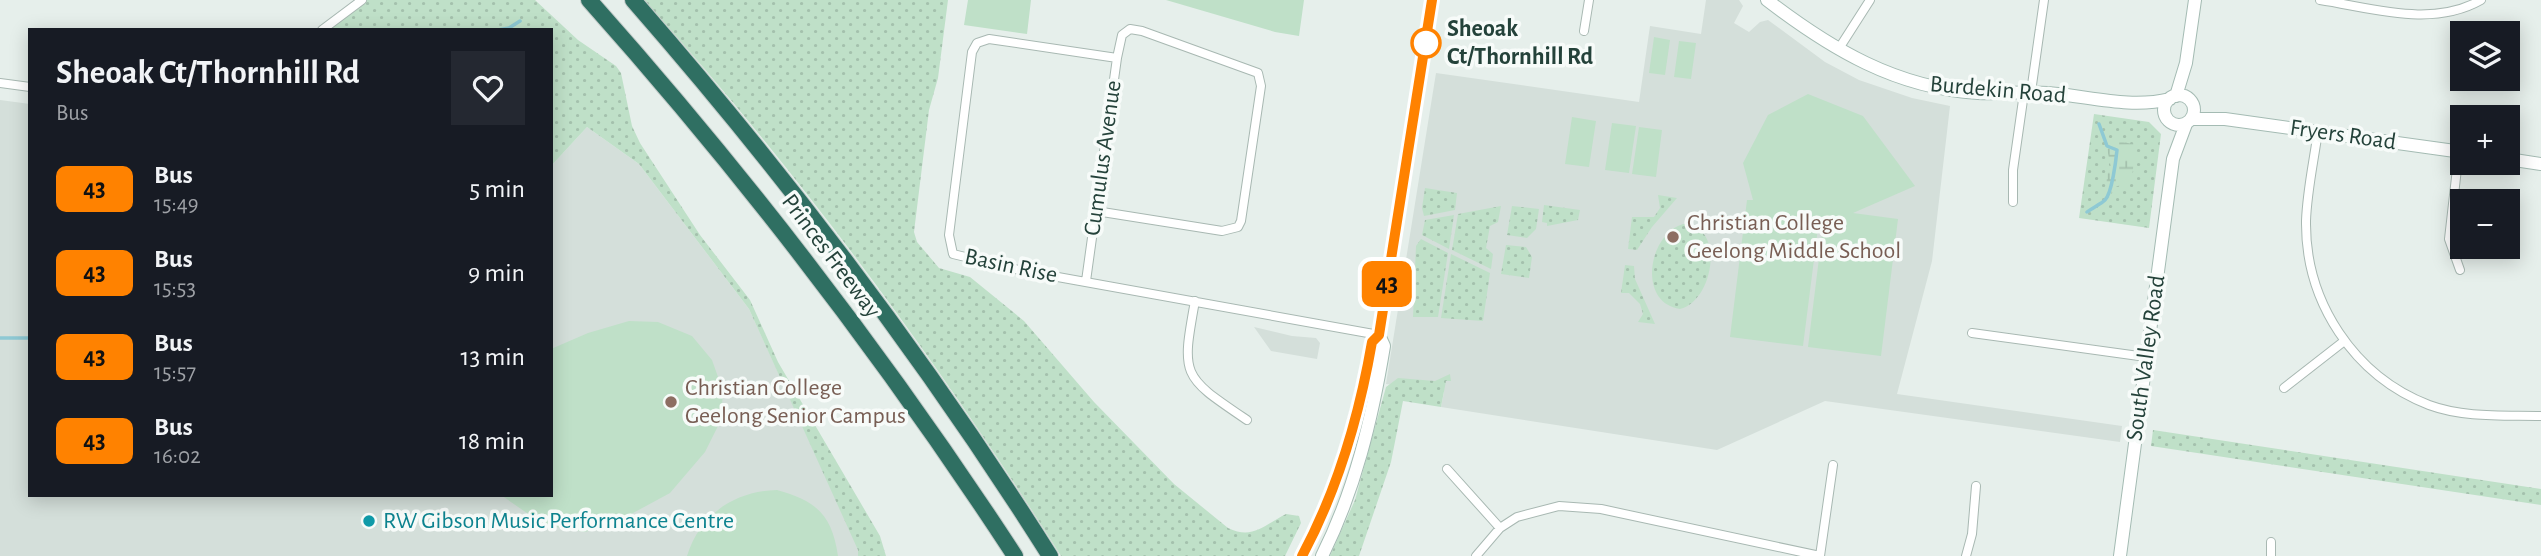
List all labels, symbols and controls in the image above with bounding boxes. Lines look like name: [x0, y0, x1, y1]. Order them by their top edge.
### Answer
place label: Sheoak Ct/Thornhill Rd: [1447, 17, 1593, 69]
map controls: [2450, 21, 2520, 259]
button: layers: [2450, 21, 2520, 91]
marker: Sheoak Ct/Thornhill Rd: [1411, 28, 1441, 58]
button: heart: [451, 51, 525, 125]
text: Sheoak Ct/Thornhill Rd: [56, 57, 360, 90]
street label: Burdekin Road: [1929, 72, 2067, 108]
street label: Cumulus Avenue: [1080, 79, 1126, 237]
text: Bus: [56, 102, 89, 125]
button: +: [2450, 105, 2520, 175]
street label: Fryers Road: [2288, 116, 2398, 154]
text: Bus: [154, 162, 193, 188]
text: 5 min: [469, 176, 525, 202]
text: 43: [83, 177, 106, 201]
button: −: [2450, 189, 2520, 259]
street label: Princes Freeway: [777, 190, 885, 322]
text: 15:49: [154, 193, 199, 216]
place label: Christian College Geelong Middle School: [1687, 211, 1901, 263]
marker: Christian College Geelong Middle School: [1665, 229, 1681, 245]
street label: Basin Rise: [962, 244, 1060, 288]
text: Bus: [154, 246, 193, 272]
text: 9 min: [468, 260, 525, 286]
text: 43: [83, 261, 106, 285]
line badge: 43: [1356, 261, 1418, 307]
text: 43: [1376, 272, 1398, 296]
street label: South Valley Road: [2122, 274, 2170, 442]
text: 15:53: [154, 277, 196, 300]
text: Bus: [154, 330, 193, 356]
text: 13 min: [461, 344, 525, 370]
text: 43: [83, 345, 106, 369]
text: 15:57: [154, 361, 196, 384]
place label: Christian College Geelong Senior Campus: [685, 376, 906, 428]
marker: Christian College Geelong Senior Campus: [663, 394, 679, 410]
text: Bus: [154, 414, 193, 440]
text: 18 min: [459, 428, 525, 454]
text: 43: [83, 429, 106, 453]
text: 16:02: [154, 445, 201, 468]
place label: RW Gibson Music Performance Centre: [383, 509, 734, 533]
marker: RW Gibson Music Performance Centre: [361, 513, 377, 529]

